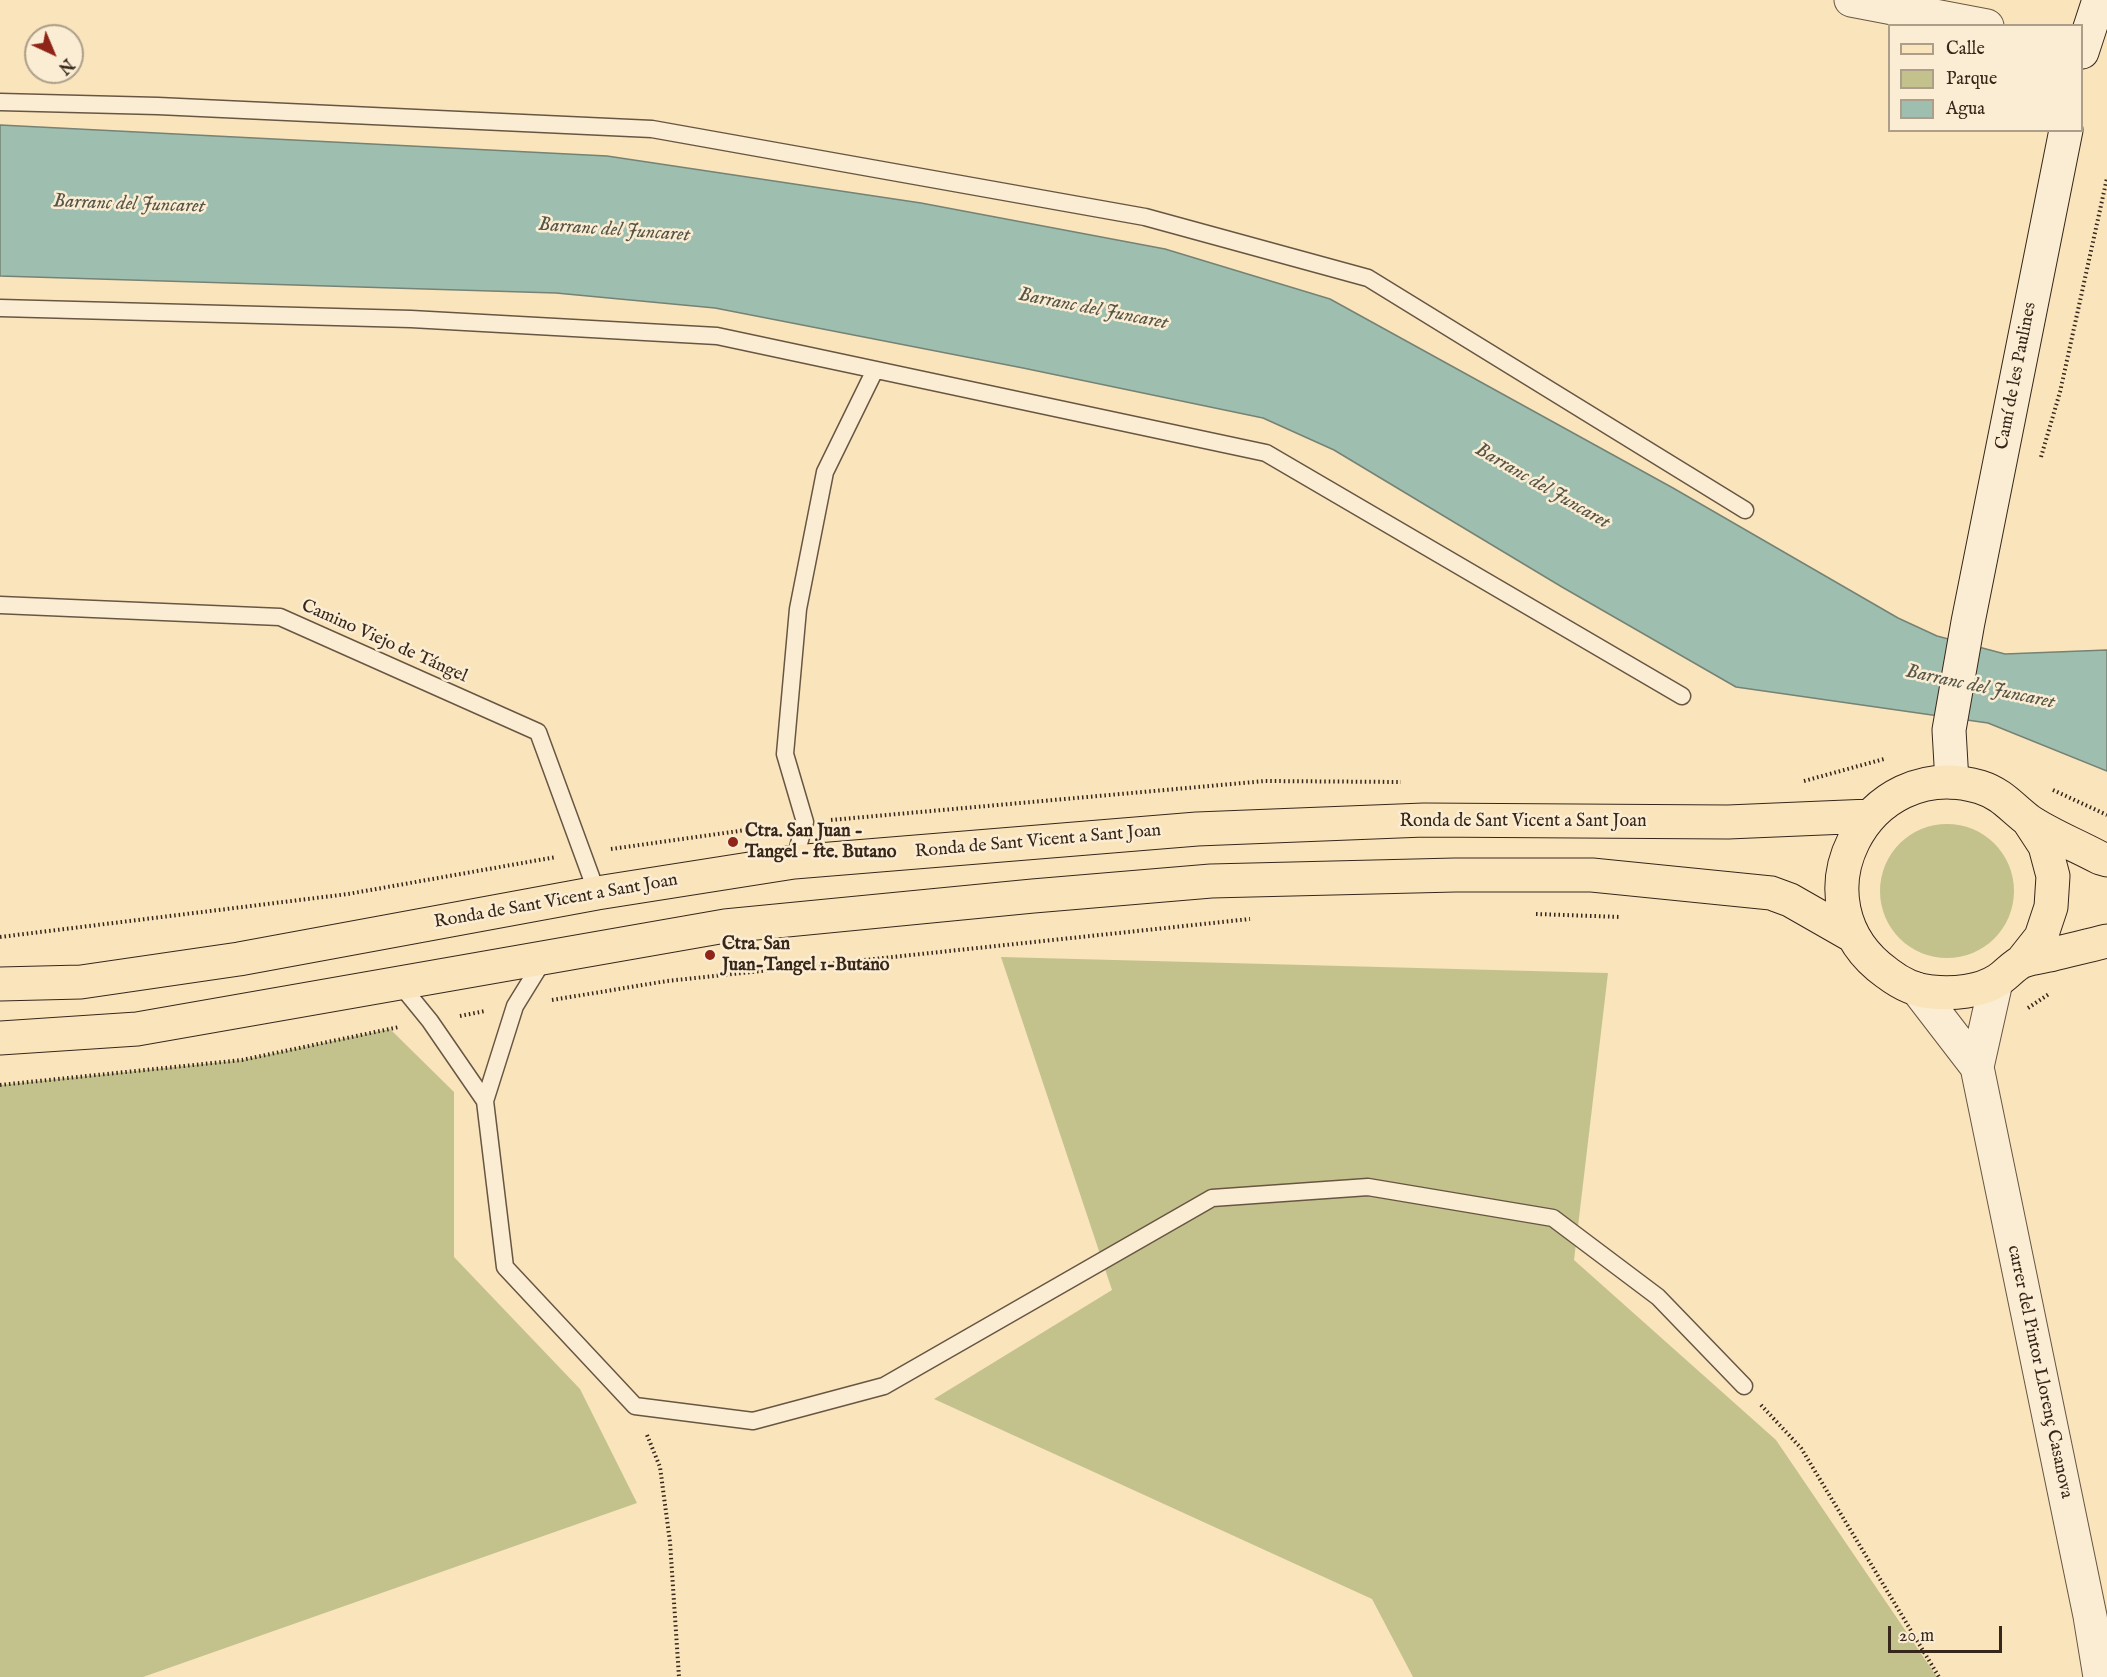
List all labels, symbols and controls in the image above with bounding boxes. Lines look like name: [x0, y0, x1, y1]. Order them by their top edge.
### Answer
north arrow: [24, 24, 84, 84]
legend: [1888, 24, 2083, 132]
text: Calle: [1946, 38, 1985, 61]
text: N: [53, 54, 77, 78]
text: Parque: [1946, 68, 1997, 91]
text: Agua: [1946, 98, 1985, 121]
water label: Barranc del Juncaret: [53, 190, 205, 220]
water label: Barranc del Juncaret: [537, 214, 691, 248]
water label: Barranc del Juncaret: [1016, 284, 1170, 336]
street label: Camí de les Paulines: [1992, 300, 2042, 452]
water label: Barranc del Juncaret: [1470, 439, 1614, 535]
street label: Camino Viejo de Tángel: [298, 596, 470, 688]
water label: Barranc del Juncaret: [1903, 660, 2057, 716]
street label: Ronda de Sant Vicent a Sant Joan: [1399, 811, 1647, 833]
street label: Ronda de Sant Vicent a Sant Joan: [914, 820, 1162, 864]
place label: Ctra. San Juan - Tangel - fte. Butano: [745, 821, 897, 864]
marker: Ctra. San Juan - Tangel - fte. Butano: [726, 835, 740, 849]
street label: Ronda de Sant Vicent a Sant Joan: [432, 870, 680, 934]
place label: Ctra. San Juan-Tangel 1-Butano: [722, 934, 889, 976]
marker: Ctra. San Juan-Tangel 1-Butano: [703, 948, 717, 962]
street label: carrer del Pintor Llorenç Casanova: [2002, 1243, 2076, 1501]
scale bar: [1891, 1614, 2005, 1652]
text: 20 m: [1899, 1625, 1934, 1648]

